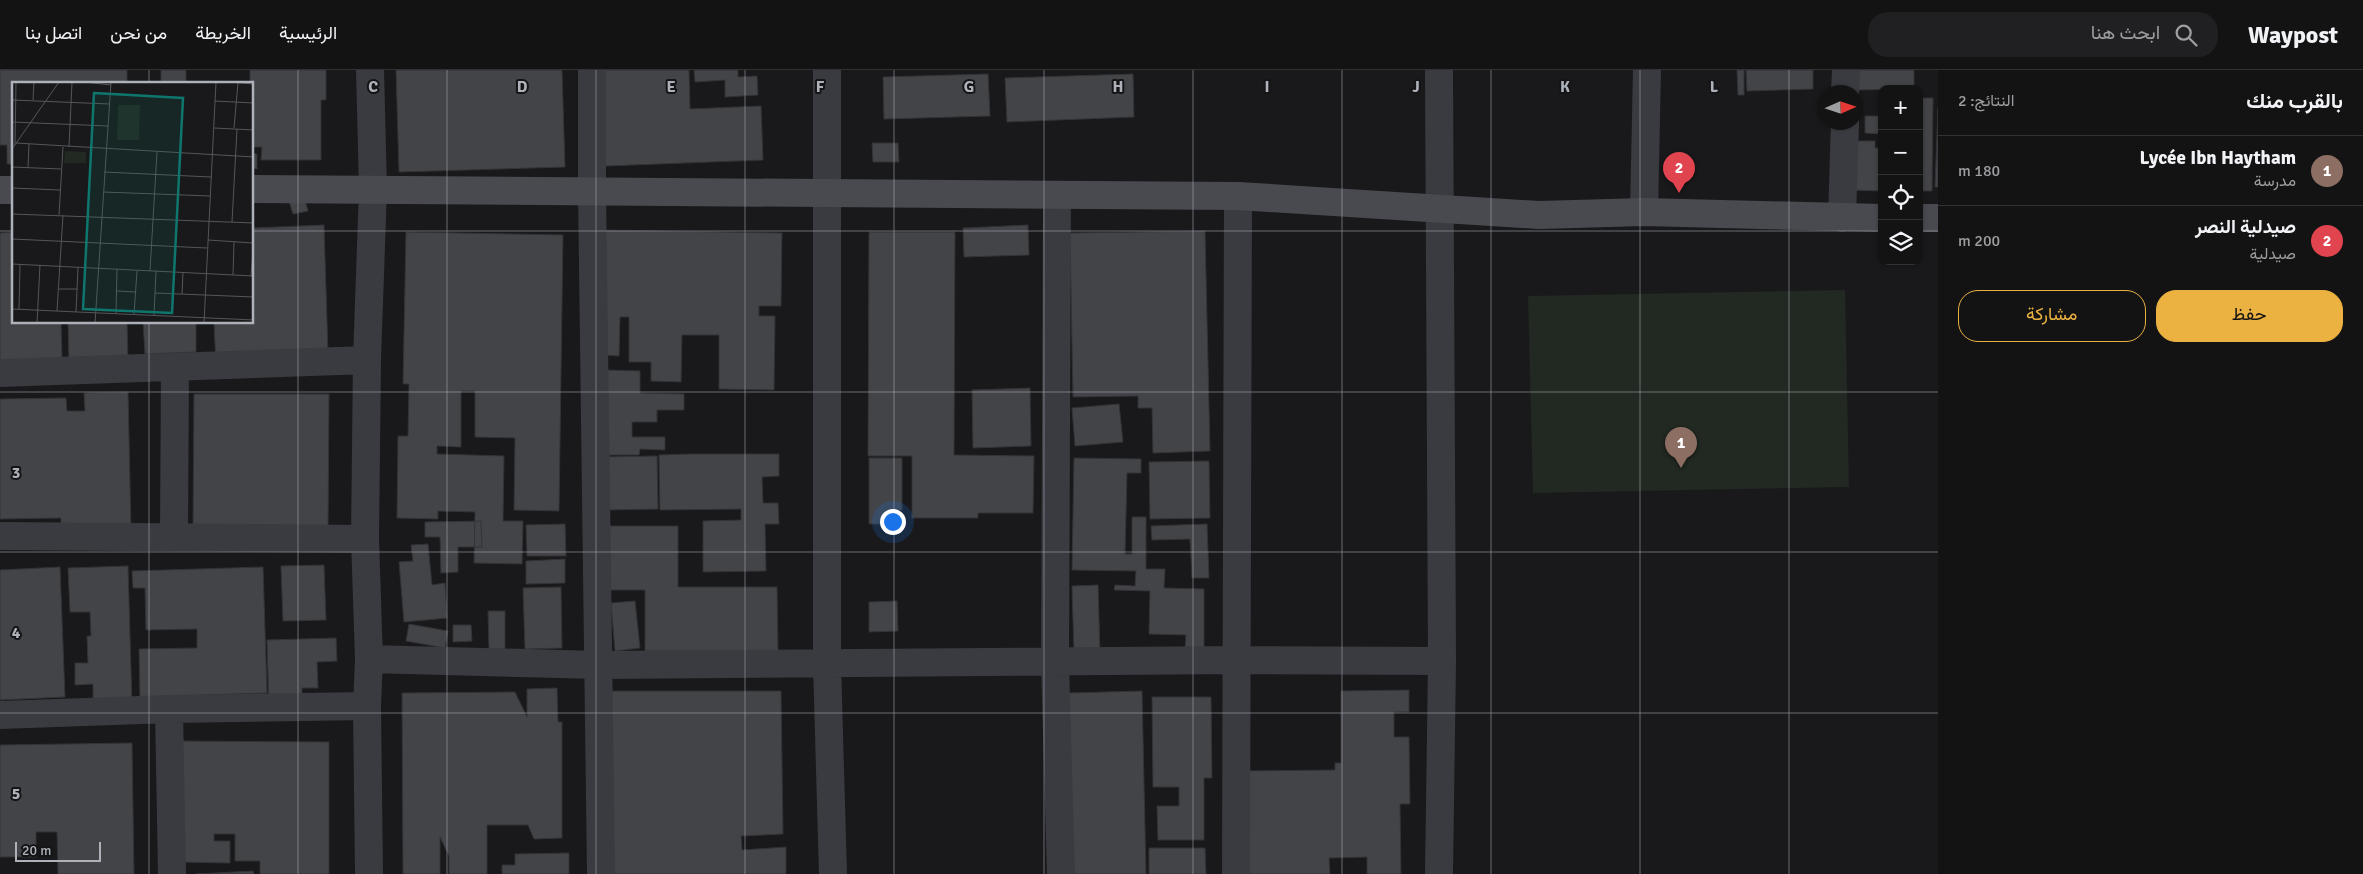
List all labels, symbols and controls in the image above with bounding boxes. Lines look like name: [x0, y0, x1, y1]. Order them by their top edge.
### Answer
search box: [1868, 12, 2218, 57]
text: Waypost: [2248, 20, 2338, 50]
text: ابحث هنا: [2091, 21, 2160, 45]
icon: search: [2172, 21, 2200, 49]
text: اتصل بنا: [25, 22, 82, 44]
text: من نحن: [110, 22, 167, 44]
text: الخريطة: [195, 22, 251, 44]
text: الرئيسية: [279, 22, 337, 44]
text: C: [368, 77, 378, 97]
text: D: [517, 77, 528, 97]
text: E: [666, 77, 676, 97]
text: F: [816, 77, 825, 97]
text: G: [964, 77, 974, 97]
text: H: [1113, 77, 1123, 97]
text: I: [1264, 77, 1270, 97]
text: J: [1412, 77, 1420, 97]
text: K: [1560, 77, 1570, 97]
text: L: [1710, 77, 1719, 97]
inset map: [12, 82, 254, 324]
north arrow: [1818, 85, 1863, 130]
map controls: [1878, 85, 1923, 265]
button: +: [1878, 85, 1923, 130]
text: بالقرب منك: [2246, 88, 2343, 114]
text: النتائج: 2: [1958, 91, 2014, 111]
button: −: [1878, 130, 1923, 175]
text: Lycée Ibn Haytham: [2140, 146, 2296, 170]
pin: 2: [1663, 152, 1695, 193]
text: 180 m: [1958, 161, 2000, 181]
text: 1: [2323, 161, 2331, 181]
text: مدرسة: [2254, 171, 2296, 191]
button: locate: [1878, 175, 1923, 220]
text: صيدلية النصر: [2195, 215, 2296, 239]
button: layers: [1878, 220, 1923, 265]
text: 200 m: [1958, 231, 2000, 251]
text: 2: [2323, 231, 2331, 251]
text: صيدلية: [2250, 244, 2296, 264]
button: مشاركة: [1958, 290, 2146, 342]
button: حفظ: [2156, 290, 2343, 342]
pin: 1: [1665, 427, 1697, 468]
text: 3: [12, 463, 20, 483]
your location: [880, 509, 906, 535]
text: 4: [12, 623, 21, 643]
text: 5: [12, 784, 20, 804]
scale bar: [15, 839, 101, 862]
text: 20 m: [22, 842, 51, 859]

